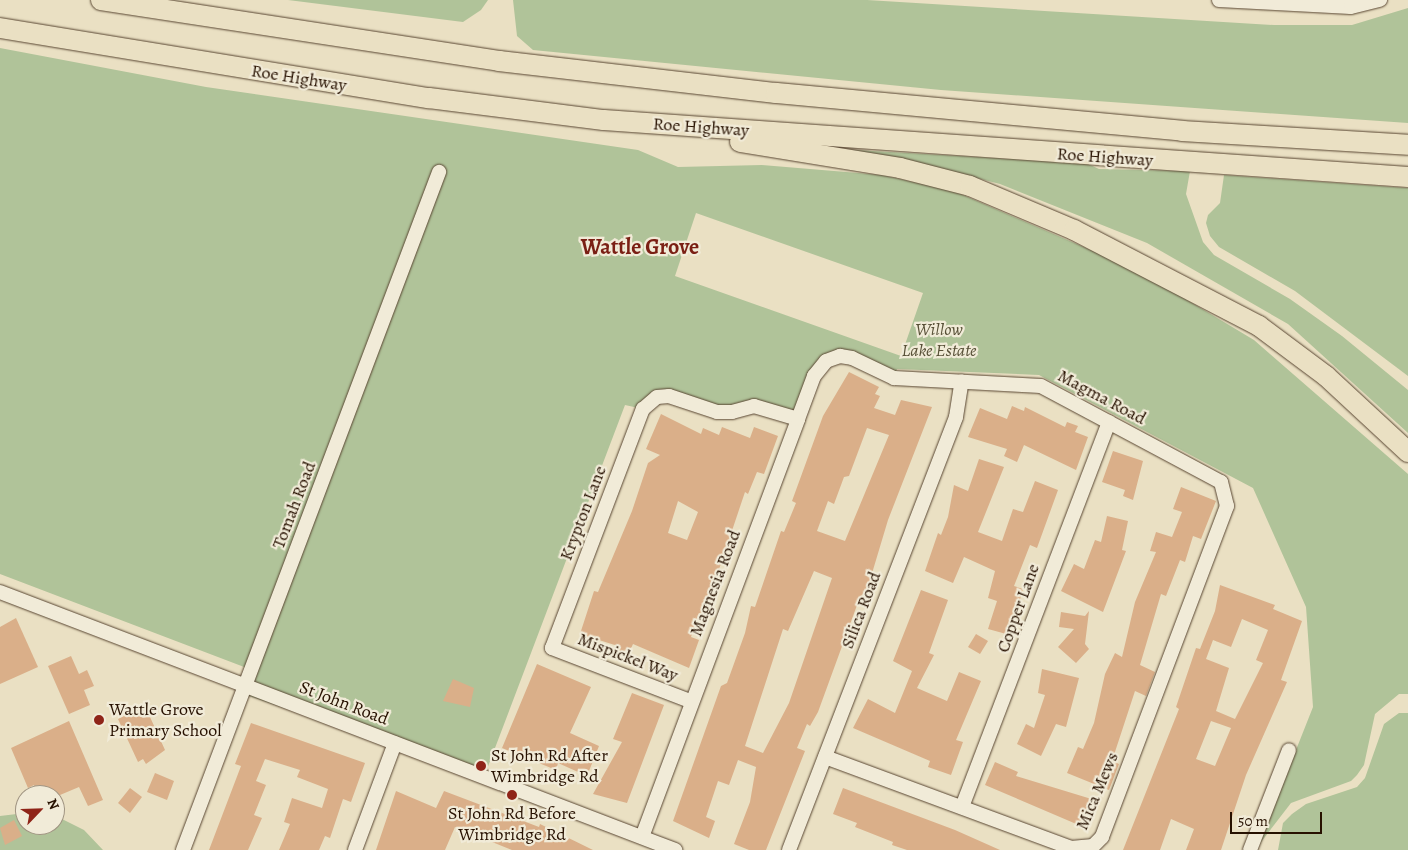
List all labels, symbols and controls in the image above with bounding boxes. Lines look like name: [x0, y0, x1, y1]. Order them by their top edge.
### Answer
street label: Roe Highway: [250, 60, 348, 96]
street label: Roe Highway: [652, 113, 750, 141]
street label: Roe Highway: [1056, 143, 1154, 171]
district label: Wattle Grove: [581, 235, 699, 261]
park label: Willow Lake Estate: [901, 319, 977, 362]
street label: Magma Road: [1054, 365, 1150, 429]
street label: Tomah Road: [267, 458, 321, 552]
street label: Krypton Lane: [555, 463, 611, 563]
street label: Magnesia Road: [685, 527, 745, 639]
street label: Copper Lane: [992, 561, 1044, 655]
street label: Silica Road: [836, 568, 886, 652]
street label: Mispickel Way: [575, 628, 681, 686]
street label: St John Road: [296, 676, 392, 730]
place label: Wattle Grove Primary School: [109, 699, 222, 742]
marker: Wattle Grove Primary School: [93, 714, 105, 726]
place label: St John Rd After Wimbridge Rd: [491, 745, 608, 788]
street label: Mica Mews: [1071, 749, 1123, 833]
marker: St John Rd After Wimbridge Rd: [475, 760, 487, 772]
north arrow: [15, 785, 65, 835]
marker: St John Rd Before Wimbridge Rd: [506, 789, 518, 801]
text: N: [42, 796, 64, 813]
scale bar: [1233, 802, 1326, 834]
place label: St John Rd Before Wimbridge Rd: [448, 803, 576, 846]
text: 50 m: [1238, 811, 1268, 831]

